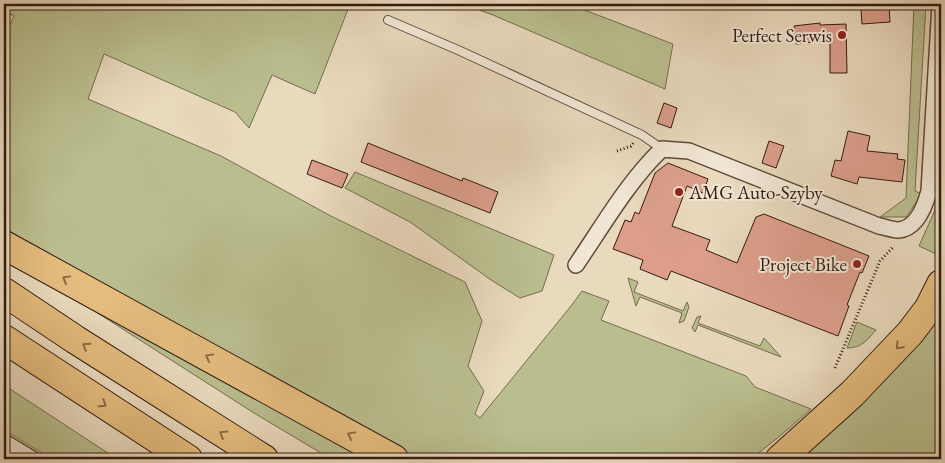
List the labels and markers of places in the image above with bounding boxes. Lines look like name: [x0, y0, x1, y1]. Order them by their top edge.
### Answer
place label: Perfect Serwis: [732, 23, 832, 48]
marker: Perfect Serwis: [836, 29, 848, 41]
place label: AMG Auto-Szyby: [688, 180, 823, 205]
marker: AMG Auto-Szyby: [673, 186, 685, 198]
place label: Project Bike: [760, 252, 847, 277]
marker: Project Bike: [851, 258, 863, 270]

